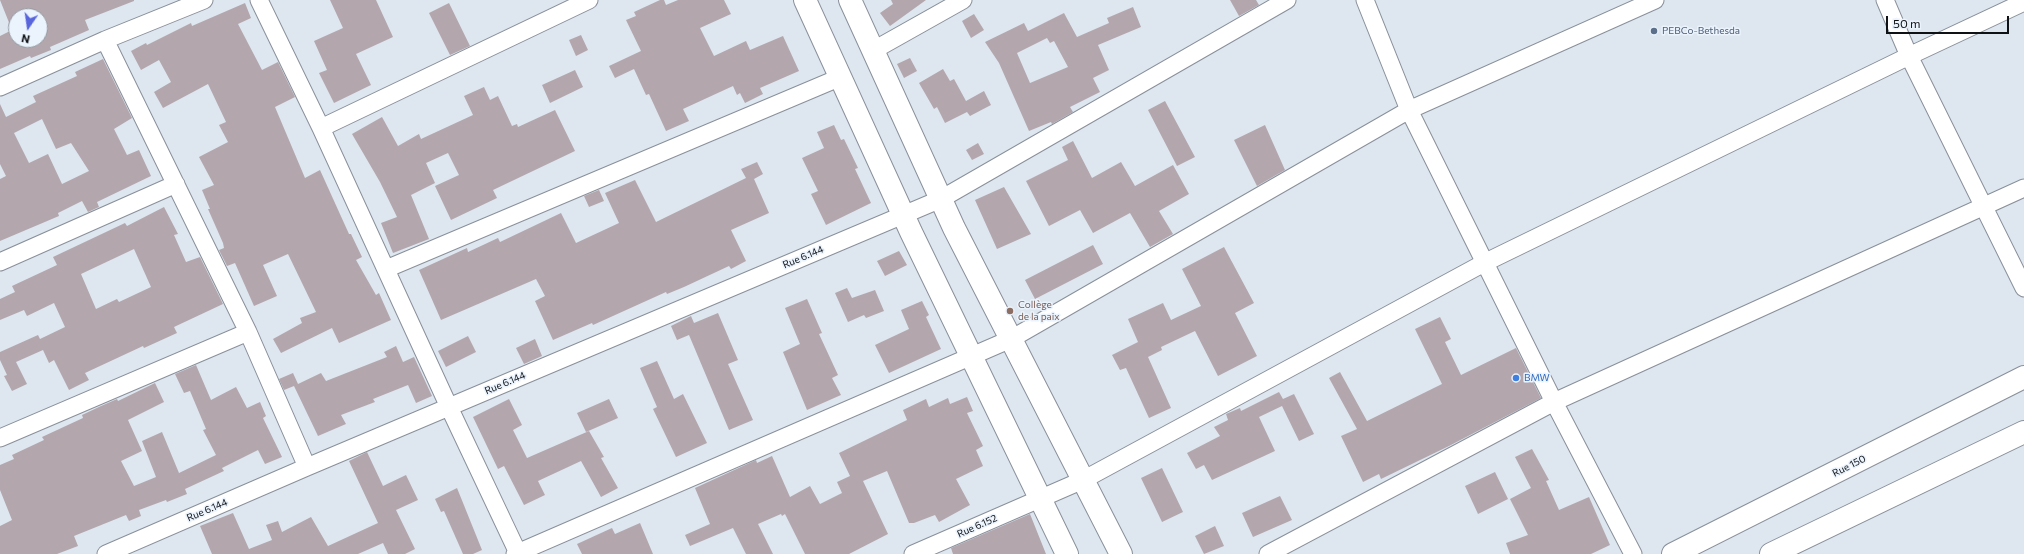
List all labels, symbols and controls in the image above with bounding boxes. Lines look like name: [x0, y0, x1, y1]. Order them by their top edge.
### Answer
north arrow: [8, 8, 48, 48]
scale bar: [1888, 8, 2011, 34]
text: 50 m: [1893, 16, 1921, 30]
place label: PEBCo-Bethesda: [1662, 25, 1740, 37]
marker: PEBCo-Bethesda: [1649, 26, 1659, 36]
text: N: [20, 32, 31, 46]
street label: Rue 6.144: [781, 243, 825, 271]
place label: Collège de la paix: [1018, 299, 1060, 322]
marker: Collège de la paix: [1005, 306, 1015, 316]
street label: Rue 6.144: [483, 369, 527, 397]
place label: BMW: [1524, 372, 1550, 384]
marker: BMW: [1511, 373, 1521, 383]
street label: Rue 150: [1830, 452, 1868, 480]
street label: Rue 6.144: [185, 496, 229, 524]
street label: Rue 6.152: [955, 512, 999, 540]

